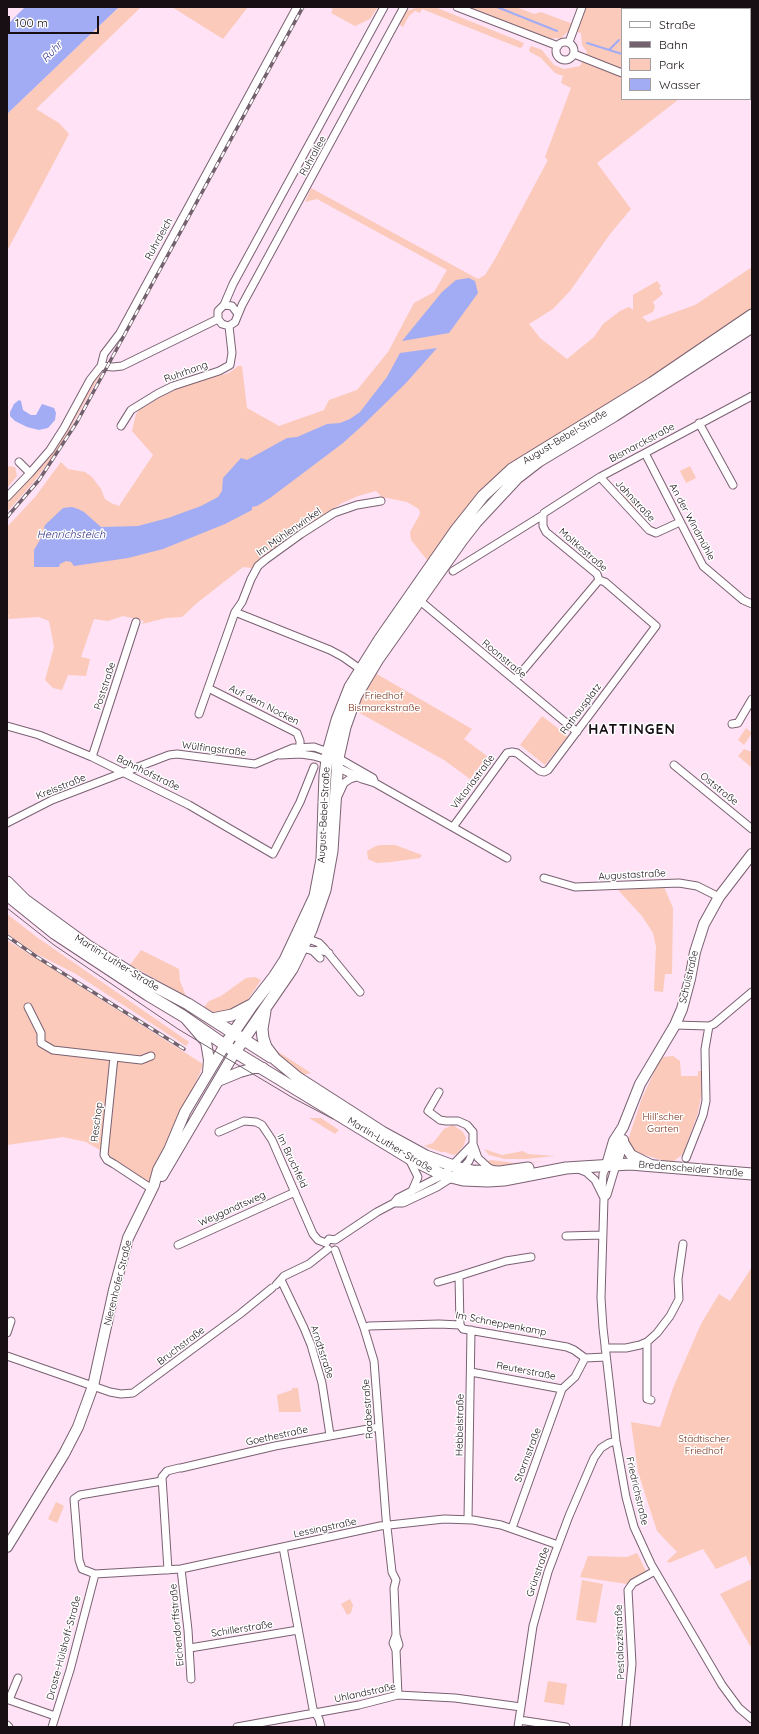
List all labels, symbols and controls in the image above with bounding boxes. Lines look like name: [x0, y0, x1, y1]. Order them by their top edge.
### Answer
scale bar: [10, 8, 101, 34]
legend: [621, 8, 751, 100]
text: 100 m: [15, 15, 48, 30]
text: Straße: [659, 17, 696, 32]
text: Bahn: [659, 37, 688, 52]
water label: Ruhr: [39, 39, 65, 65]
text: Park: [659, 57, 684, 72]
text: Wasser: [659, 77, 700, 92]
street label: Ruhrallee: [297, 134, 329, 178]
street label: Ruhrdeich: [143, 216, 175, 262]
street label: Ruhrhang: [163, 359, 209, 385]
street label: August-Bebel-Straße: [521, 407, 609, 467]
street label: Bismarckstraße: [607, 421, 677, 465]
street label: Jahnstraße: [613, 478, 657, 524]
street label: An der Windmühle: [667, 482, 717, 562]
street label: Im Mühlenwinkel: [254, 505, 324, 559]
street label: Moltkestraße: [556, 526, 610, 574]
water label: Henrichsteich: [37, 528, 105, 542]
street label: Roonstraße: [479, 637, 529, 681]
street label: Poststraße: [92, 660, 118, 712]
street label: Rathausplatz: [558, 681, 604, 737]
street label: Auf dem Nocken: [227, 682, 301, 728]
park label: Friedhof Bismarckstraße: [348, 690, 420, 714]
district label: HATTINGEN: [588, 722, 676, 738]
street label: Wülfingstraße: [181, 739, 247, 759]
street label: Bahnhofstraße: [114, 752, 182, 794]
street label: Viktoriastraße: [449, 752, 497, 812]
street label: August-Bebel-Straße: [315, 767, 333, 863]
street label: Oststraße: [698, 770, 740, 808]
street label: Kreisstraße: [34, 772, 88, 802]
street label: Augustastraße: [598, 867, 666, 883]
street label: Martin-Luther-Straße: [73, 932, 161, 994]
street label: Schulstraße: [677, 949, 701, 1005]
street label: Reschop: [89, 1101, 105, 1143]
park label: Hill’scher Garten: [643, 1111, 683, 1134]
street label: Martin-Luther-Straße: [345, 1115, 435, 1175]
street label: Im Bruchfeld: [274, 1132, 310, 1190]
street label: Bredenscheider Straße: [638, 1158, 744, 1180]
street label: Weygandtsweg: [197, 1189, 267, 1229]
street label: Nierenhofer Straße: [102, 1239, 134, 1327]
street label: Im Schneppenkamp: [455, 1309, 547, 1339]
street label: Bruchstraße: [155, 1324, 207, 1368]
street label: Arndtstraße: [308, 1324, 336, 1380]
street label: Reuterstraße: [495, 1359, 557, 1383]
street label: Raabestraße: [360, 1379, 376, 1439]
street label: Hebbelstraße: [453, 1394, 467, 1456]
street label: Goethestraße: [245, 1424, 309, 1448]
street label: Stormstraße: [512, 1426, 544, 1484]
park label: Städtischer Friedhof: [678, 1433, 730, 1456]
street label: Friedrichstraße: [623, 1456, 651, 1526]
street label: Lessingstraße: [292, 1515, 358, 1541]
street label: Grünstraße: [524, 1546, 552, 1598]
street label: Eichendorffstraße: [167, 1583, 187, 1667]
street label: Droste-Hülshoff-Straße: [44, 1594, 84, 1702]
street label: Pestalozzistraße: [613, 1604, 627, 1680]
street label: Schillerstraße: [210, 1618, 274, 1640]
street label: Uhlandstraße: [333, 1681, 397, 1705]

